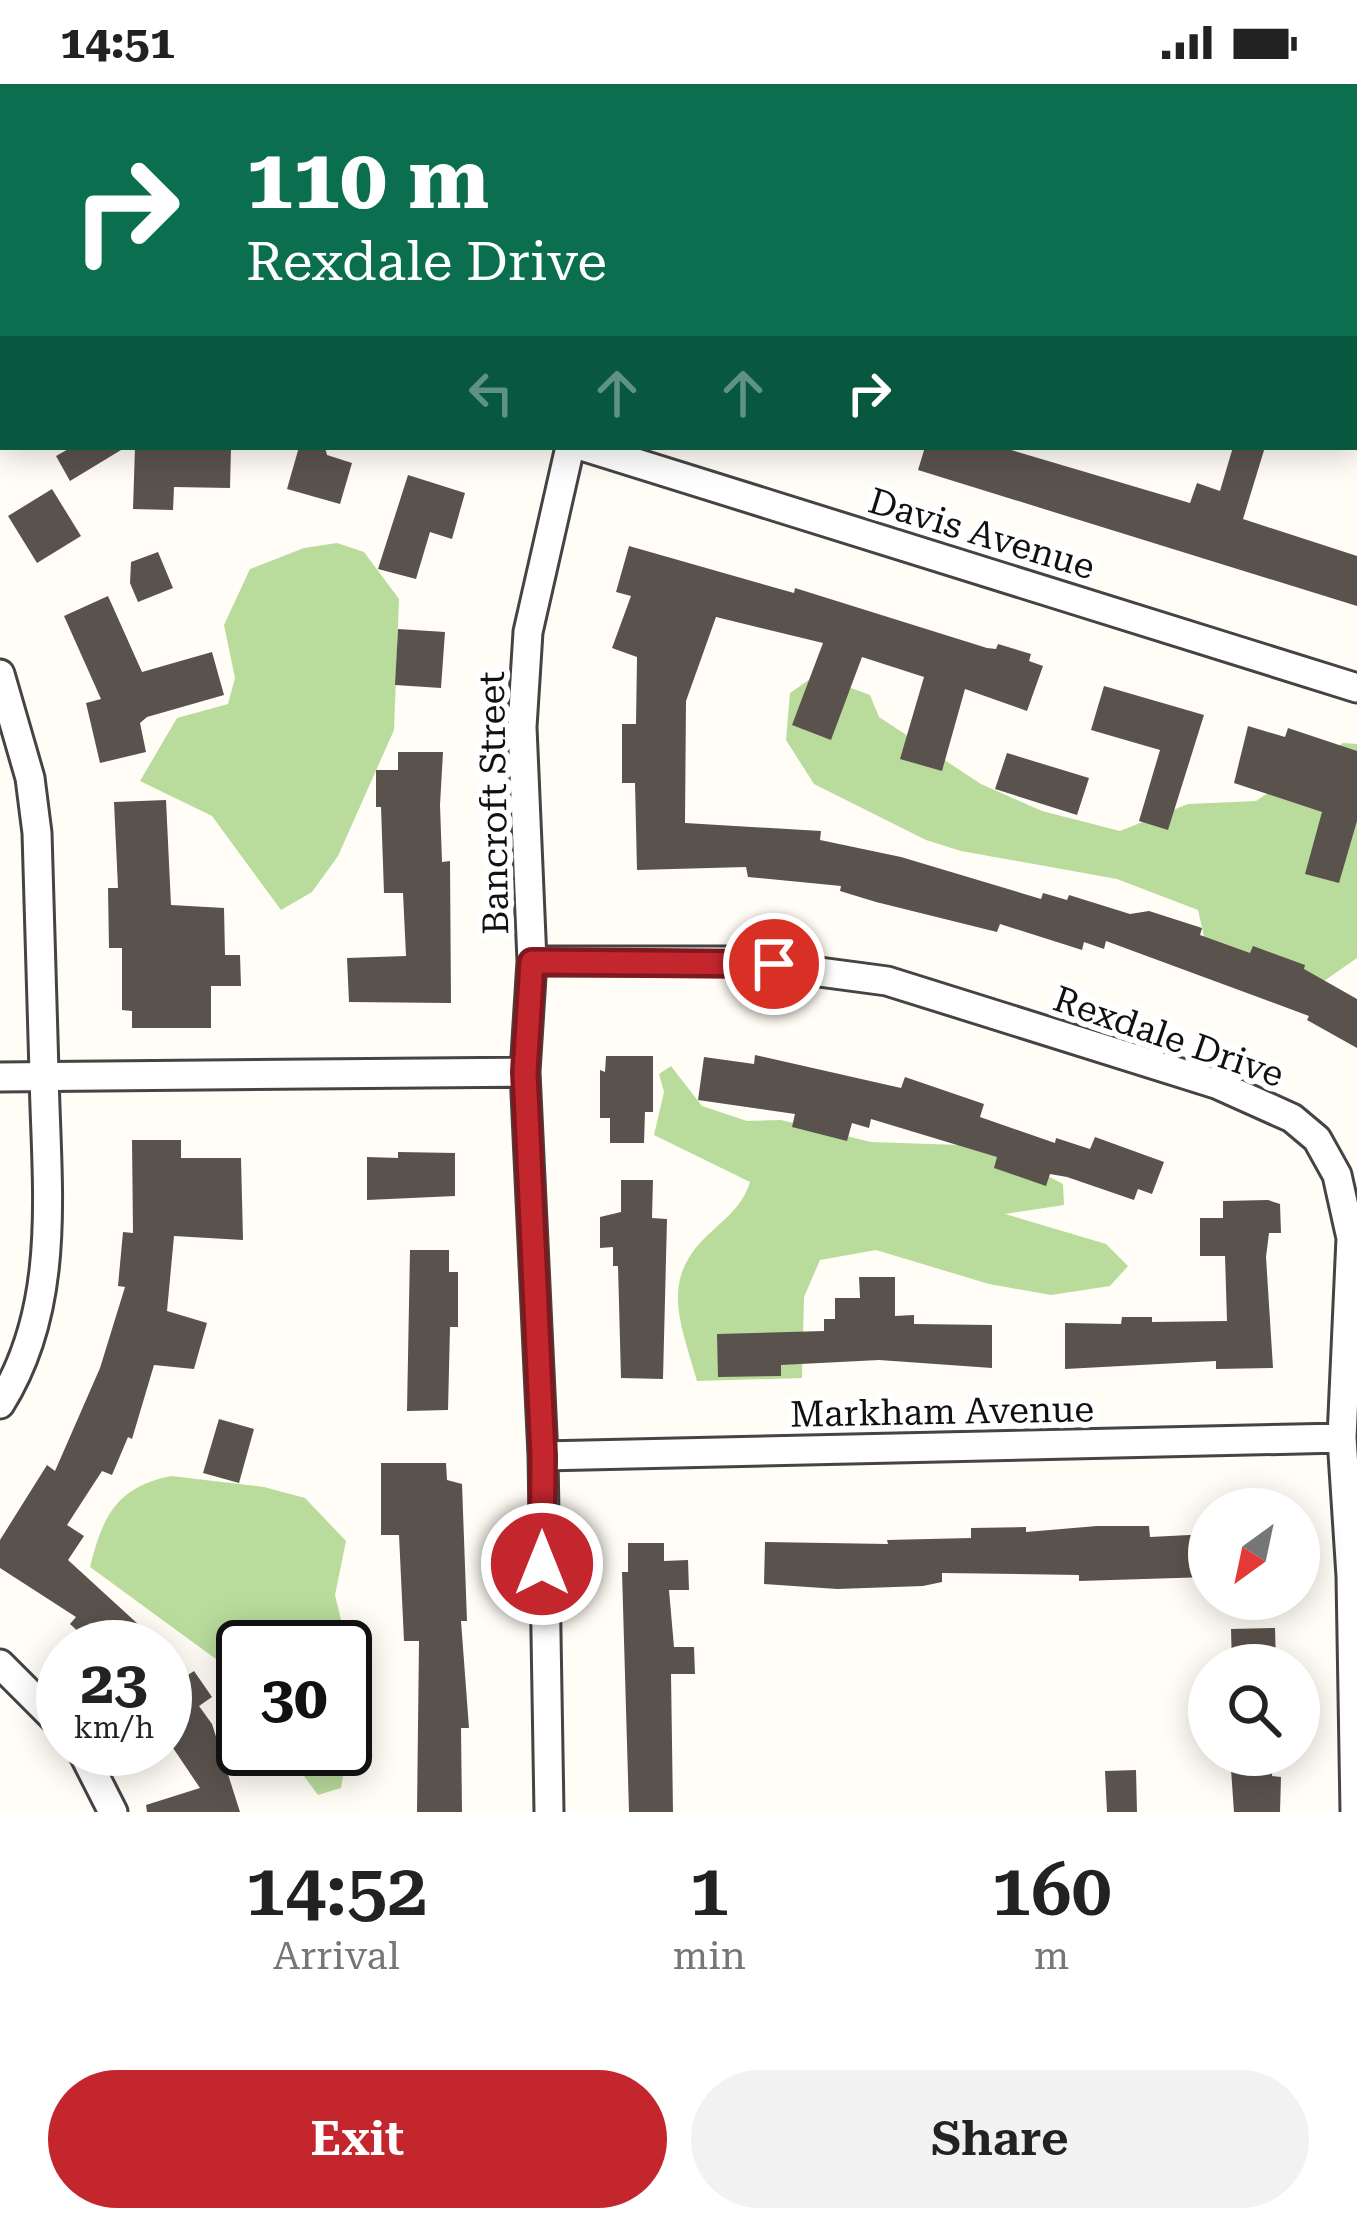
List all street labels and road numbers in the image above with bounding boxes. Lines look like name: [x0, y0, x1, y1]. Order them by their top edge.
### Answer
street label: Davis Avenue: [864, 480, 1100, 588]
street label: Bancroft Street: [471, 671, 517, 935]
street label: Rexdale Drive: [1048, 978, 1289, 1096]
street label: Markham Avenue: [790, 1388, 1094, 1436]

